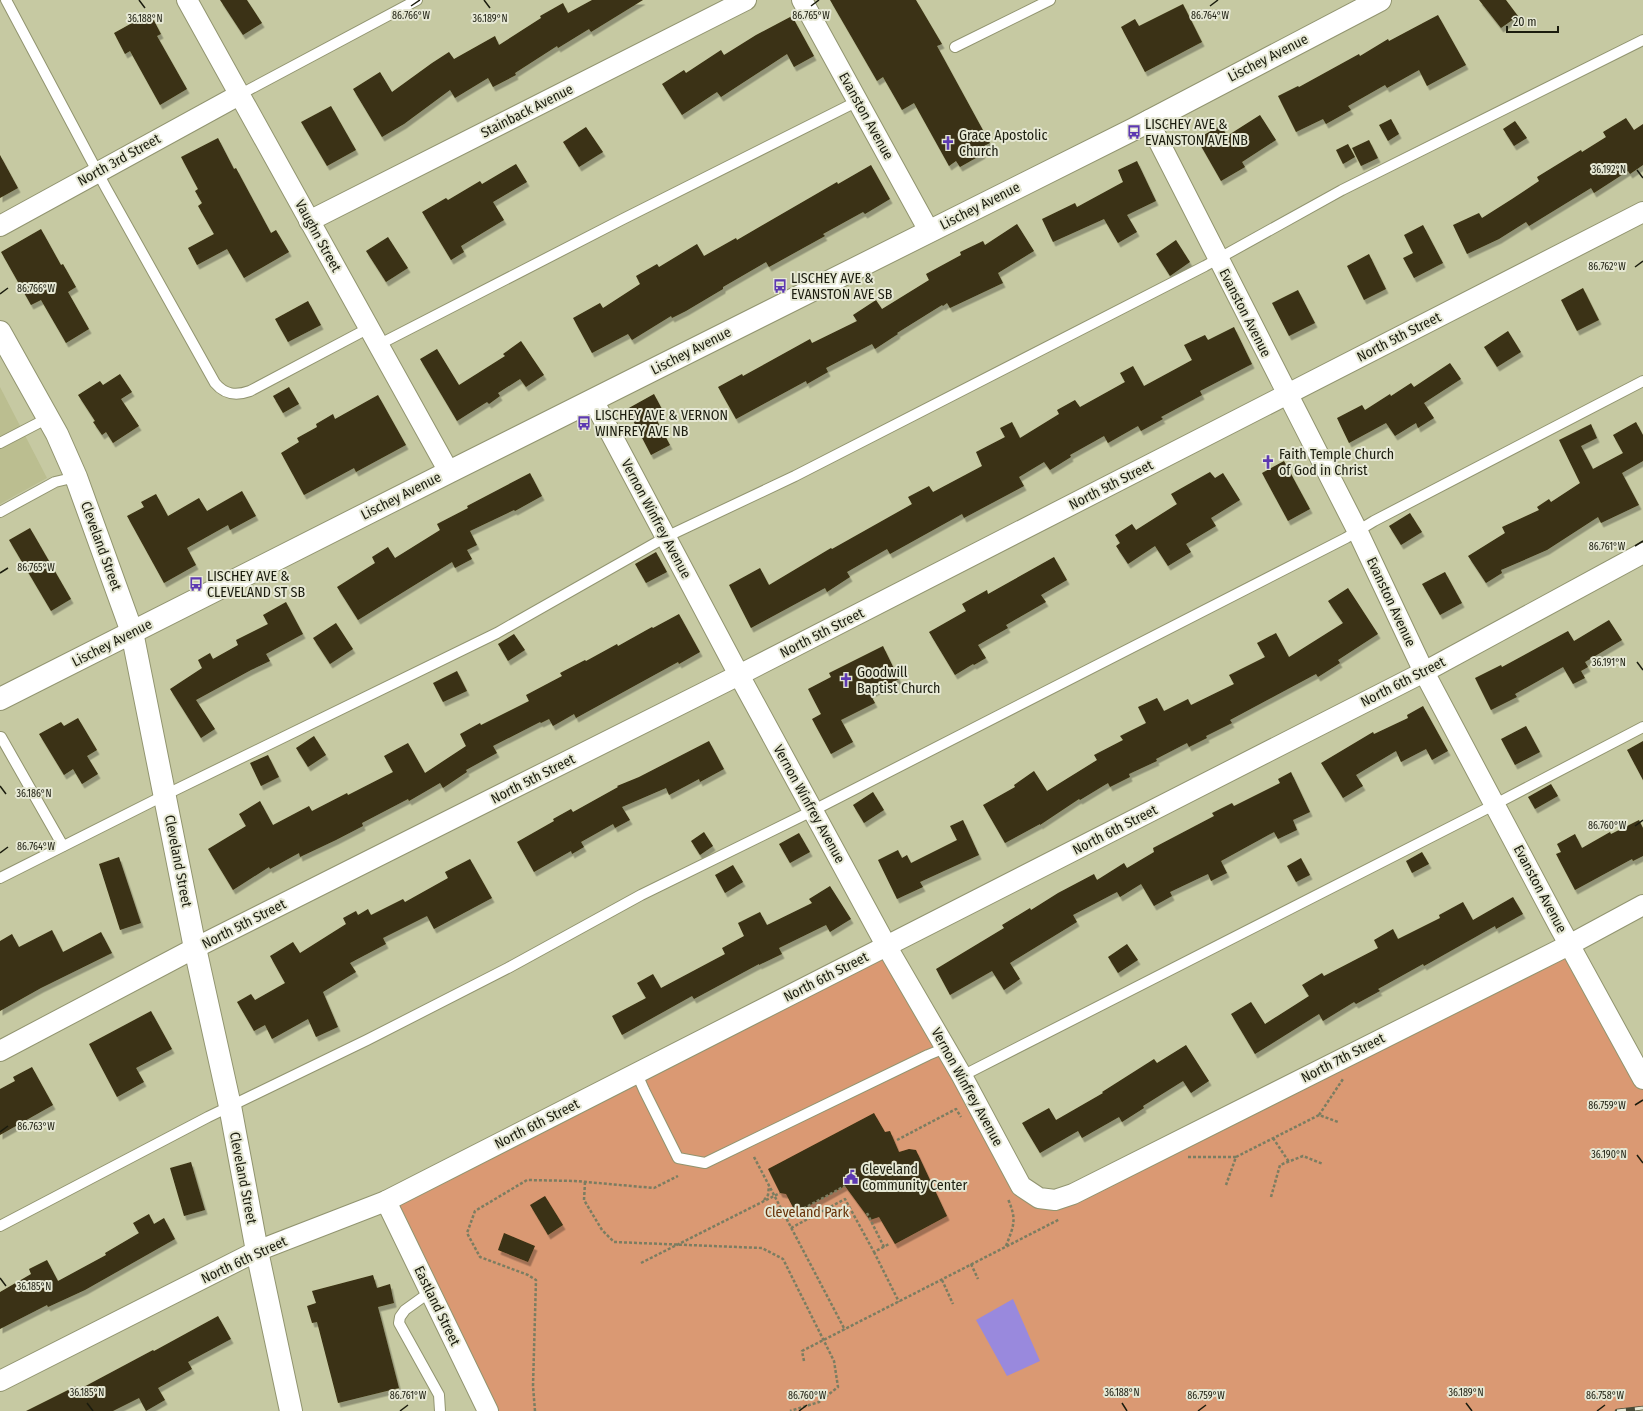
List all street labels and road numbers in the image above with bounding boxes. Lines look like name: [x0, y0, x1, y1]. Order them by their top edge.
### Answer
street label: Lischey Avenue: [1225, 31, 1311, 85]
street label: Evanston Avenue: [835, 69, 897, 163]
street label: Stainback Avenue: [478, 80, 576, 142]
street label: North 3rd Street: [75, 130, 164, 190]
street label: Lischey Avenue: [937, 179, 1023, 233]
street label: Vaughn Street: [291, 197, 345, 275]
street label: Evanston Avenue: [1215, 266, 1275, 360]
street label: North 5th Street: [1354, 308, 1444, 365]
street label: Lischey Avenue: [648, 324, 734, 378]
street label: Vernon Winfrey Avenue: [617, 456, 695, 582]
street label: North 5th Street: [1066, 456, 1156, 513]
street label: Lischey Avenue: [358, 469, 444, 523]
street label: Cleveland Street: [77, 499, 125, 593]
street label: Evanston Avenue: [1363, 554, 1419, 650]
street label: North 5th Street: [777, 604, 867, 661]
street label: Lischey Avenue: [69, 616, 155, 670]
street label: North 6th Street: [1358, 653, 1448, 711]
street label: Vernon Winfrey Avenue: [769, 742, 849, 866]
street label: North 5th Street: [488, 750, 578, 807]
street label: North 6th Street: [1070, 801, 1160, 859]
street label: Cleveland Street: [161, 813, 195, 909]
street label: Evanston Avenue: [1510, 842, 1570, 936]
street label: North 5th Street: [199, 895, 289, 952]
street label: North 6th Street: [781, 948, 871, 1006]
street label: Vernon Winfrey Avenue: [927, 1025, 1007, 1149]
street label: North 7th Street: [1298, 1030, 1388, 1086]
street label: North 6th Street: [492, 1095, 582, 1153]
street label: Cleveland Street: [226, 1130, 260, 1226]
street label: North 6th Street: [198, 1233, 290, 1287]
street label: Eastland Street: [410, 1263, 464, 1349]

